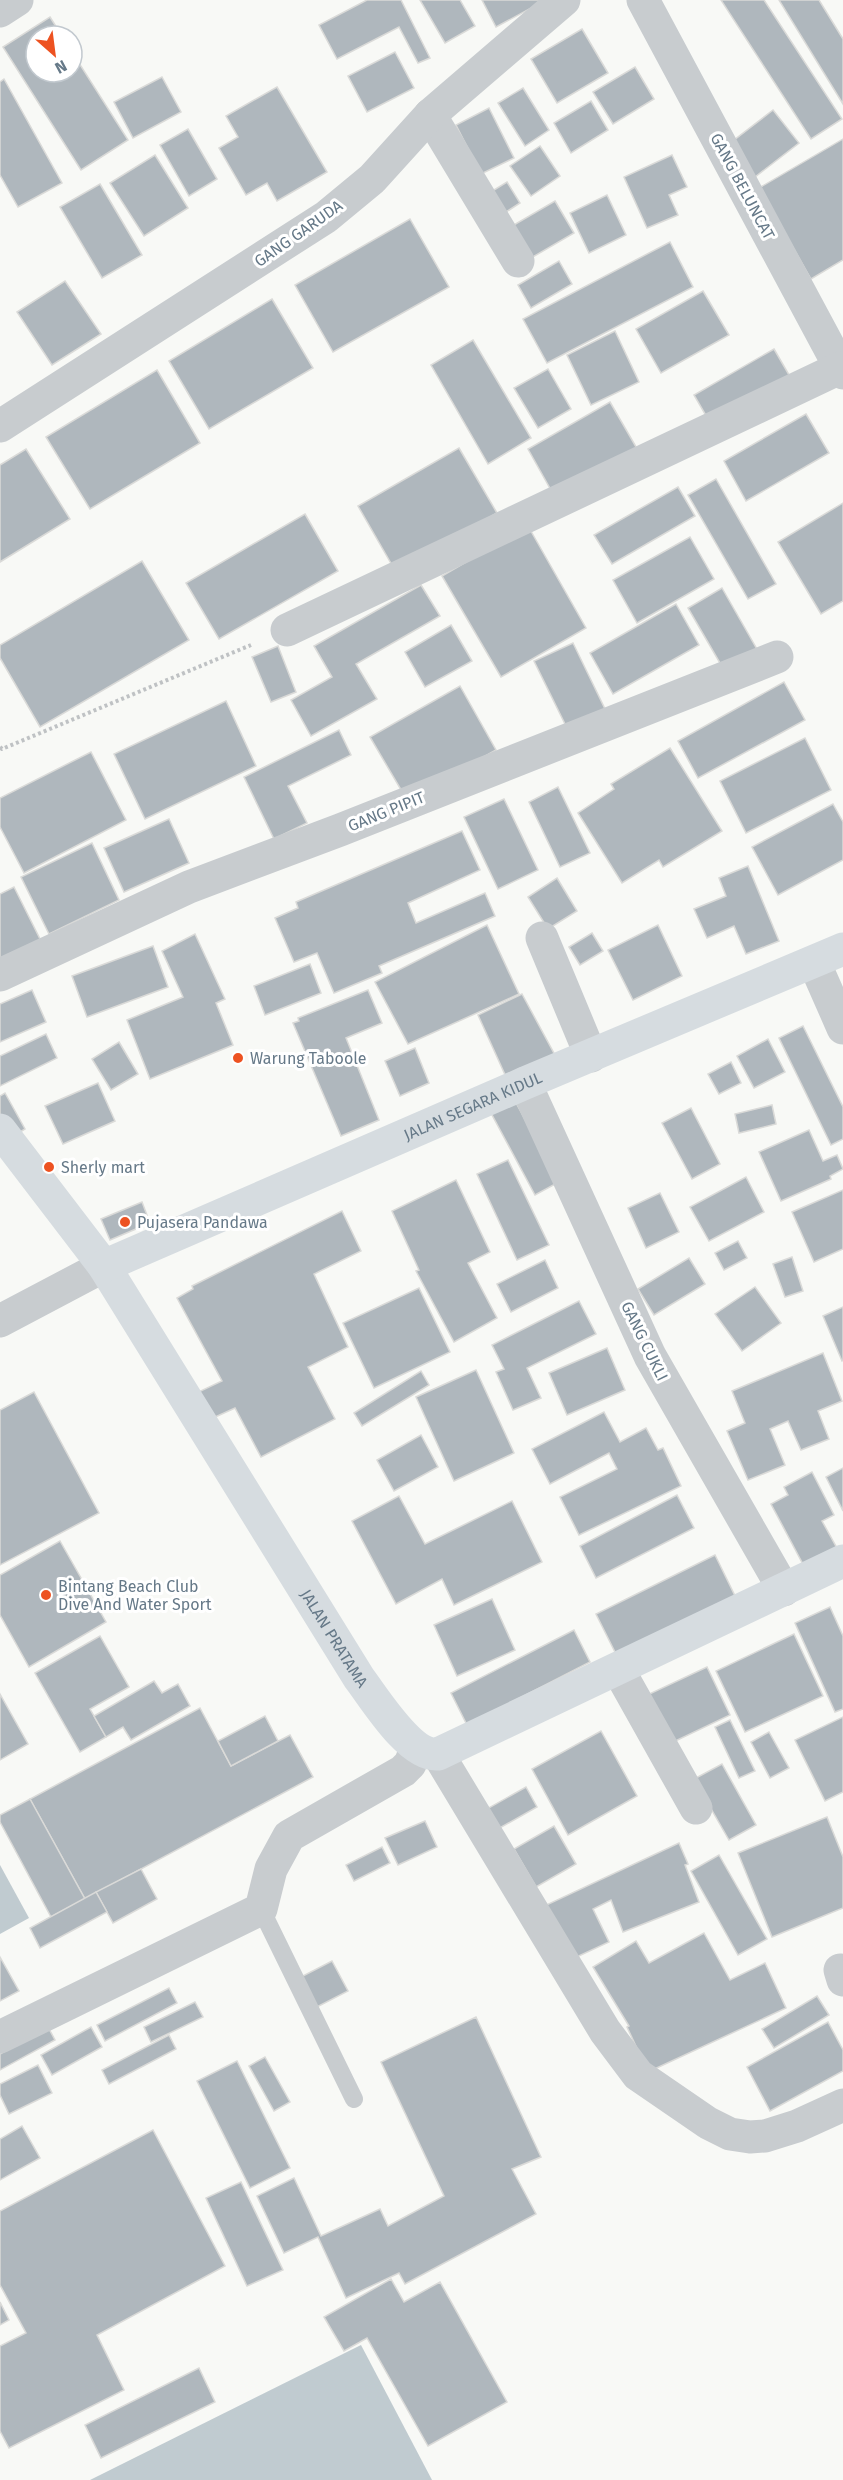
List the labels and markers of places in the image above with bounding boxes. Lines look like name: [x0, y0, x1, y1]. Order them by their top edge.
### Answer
place label: Warung Taboole: [250, 1049, 367, 1068]
marker: Warung Taboole: [231, 1051, 245, 1065]
place label: Sherly mart: [61, 1158, 145, 1177]
marker: Sherly mart: [42, 1160, 56, 1174]
place label: Pujasera Pandawa: [137, 1213, 268, 1232]
marker: Pujasera Pandawa: [118, 1215, 132, 1229]
place label: Bintang Beach Club Dive And Water Sport: [58, 1577, 212, 1614]
marker: Bintang Beach Club Dive And Water Sport: [39, 1588, 53, 1602]

